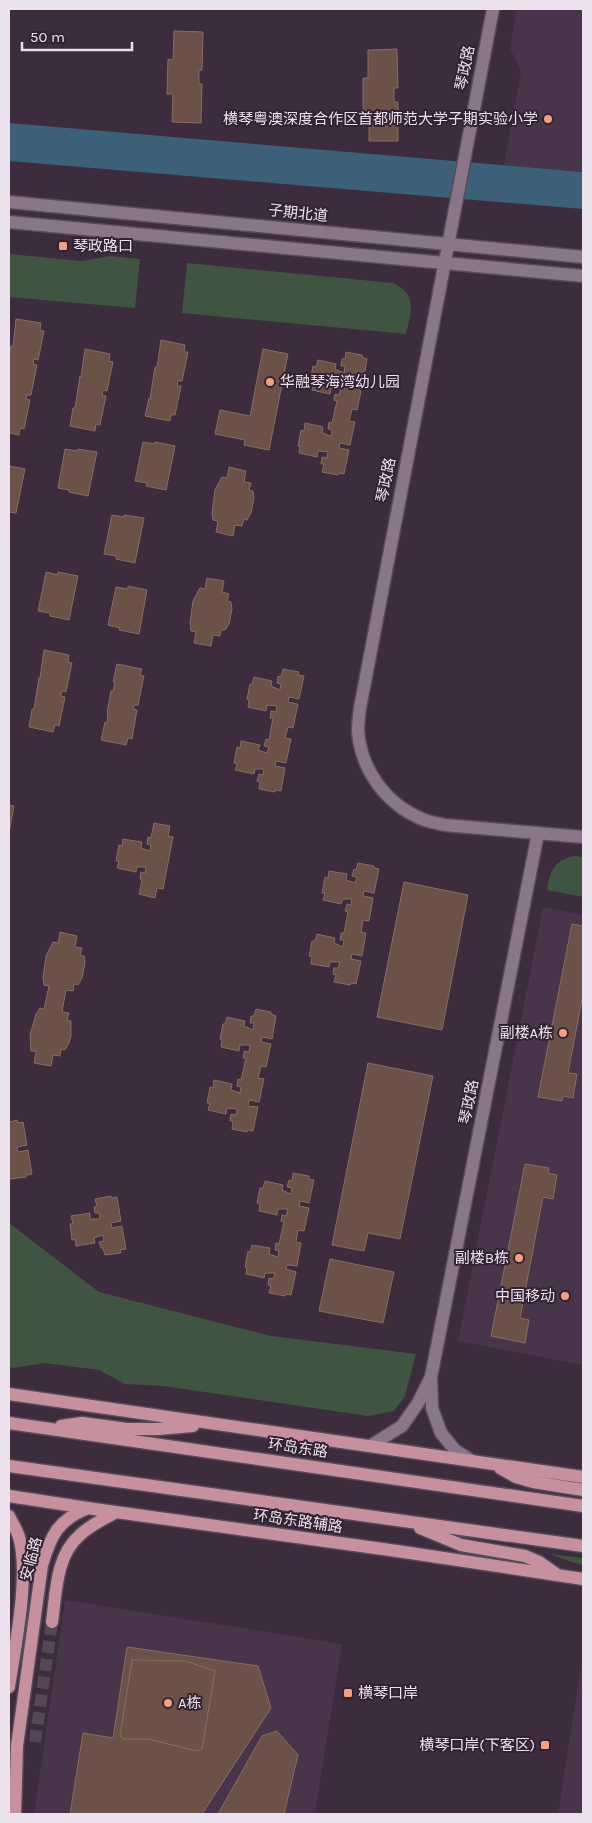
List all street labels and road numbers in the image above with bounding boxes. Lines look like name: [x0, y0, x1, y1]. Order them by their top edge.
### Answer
street label: 琴政路: [452, 44, 478, 92]
street label: 子期北道: [267, 201, 329, 225]
street label: 琴政路: [373, 456, 399, 504]
street label: 琴政路: [456, 1078, 482, 1126]
street label: 环岛东路: [267, 1435, 329, 1461]
street label: 环岛东路辅路: [252, 1506, 344, 1536]
street label: 安临路: [16, 1535, 46, 1583]

